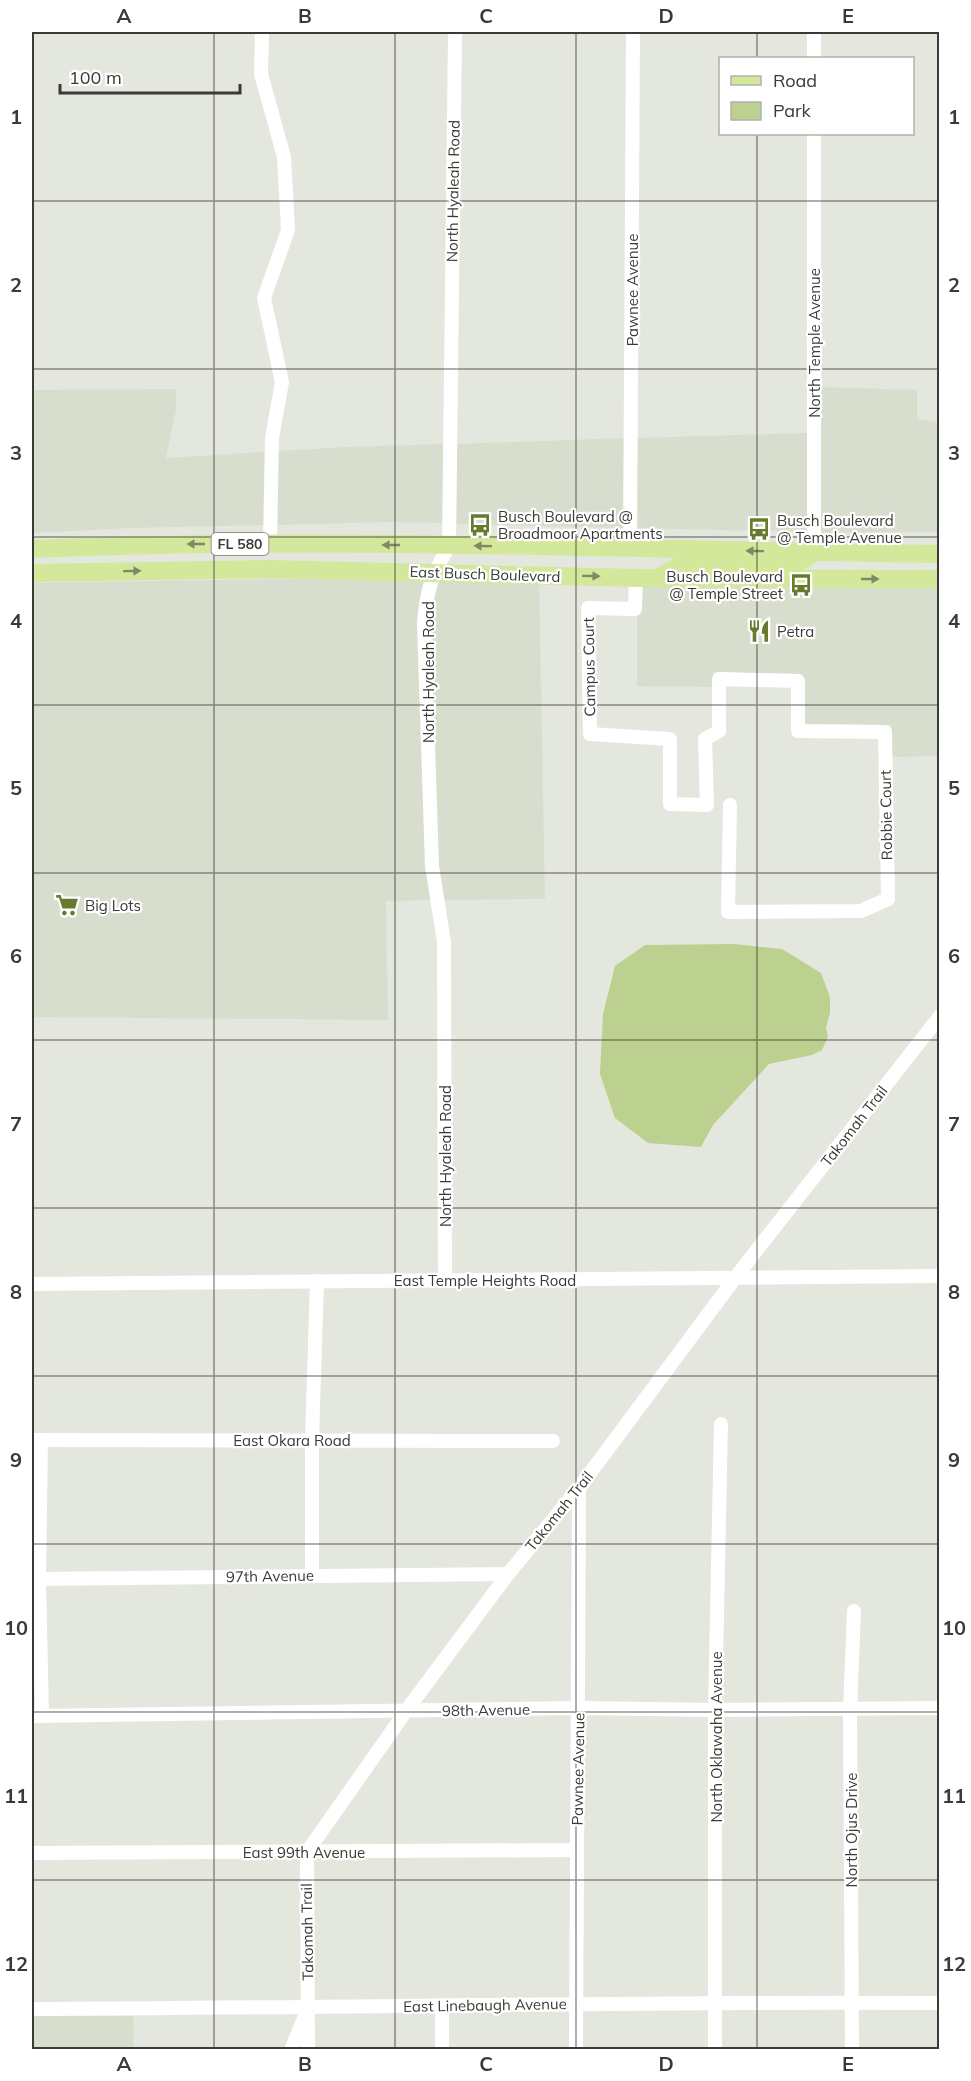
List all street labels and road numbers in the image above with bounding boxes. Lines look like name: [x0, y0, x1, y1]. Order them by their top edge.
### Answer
street label: North Hyaleah Road: [442, 120, 464, 262]
street label: Pawnee Avenue: [623, 234, 642, 346]
street label: North Temple Avenue: [805, 268, 824, 418]
road number: FL 580: [212, 533, 268, 555]
street label: East Busch Boulevard: [409, 562, 561, 586]
street label: North Hyaleah Road: [419, 601, 438, 743]
street label: Campus Court: [579, 617, 599, 717]
street label: Robbie Court: [876, 770, 896, 860]
street label: Takomah Trail: [817, 1082, 891, 1170]
street label: North Hyaleah Road: [436, 1085, 455, 1227]
street label: East Temple Heights Road: [394, 1271, 576, 1290]
street label: East Okara Road: [233, 1431, 351, 1450]
street label: Takomah Trail: [521, 1467, 597, 1555]
street label: 97th Avenue: [226, 1566, 314, 1586]
street label: North Oklawaha Avenue: [707, 1651, 726, 1823]
street label: 98th Avenue: [442, 1700, 530, 1720]
street label: Pawnee Avenue: [568, 1713, 588, 1825]
street label: North Ojus Drive: [842, 1773, 861, 1887]
street label: East 99th Avenue: [243, 1843, 365, 1862]
street label: Takomah Trail: [297, 1883, 317, 1981]
street label: East Linebaugh Avenue: [403, 1994, 567, 2016]

